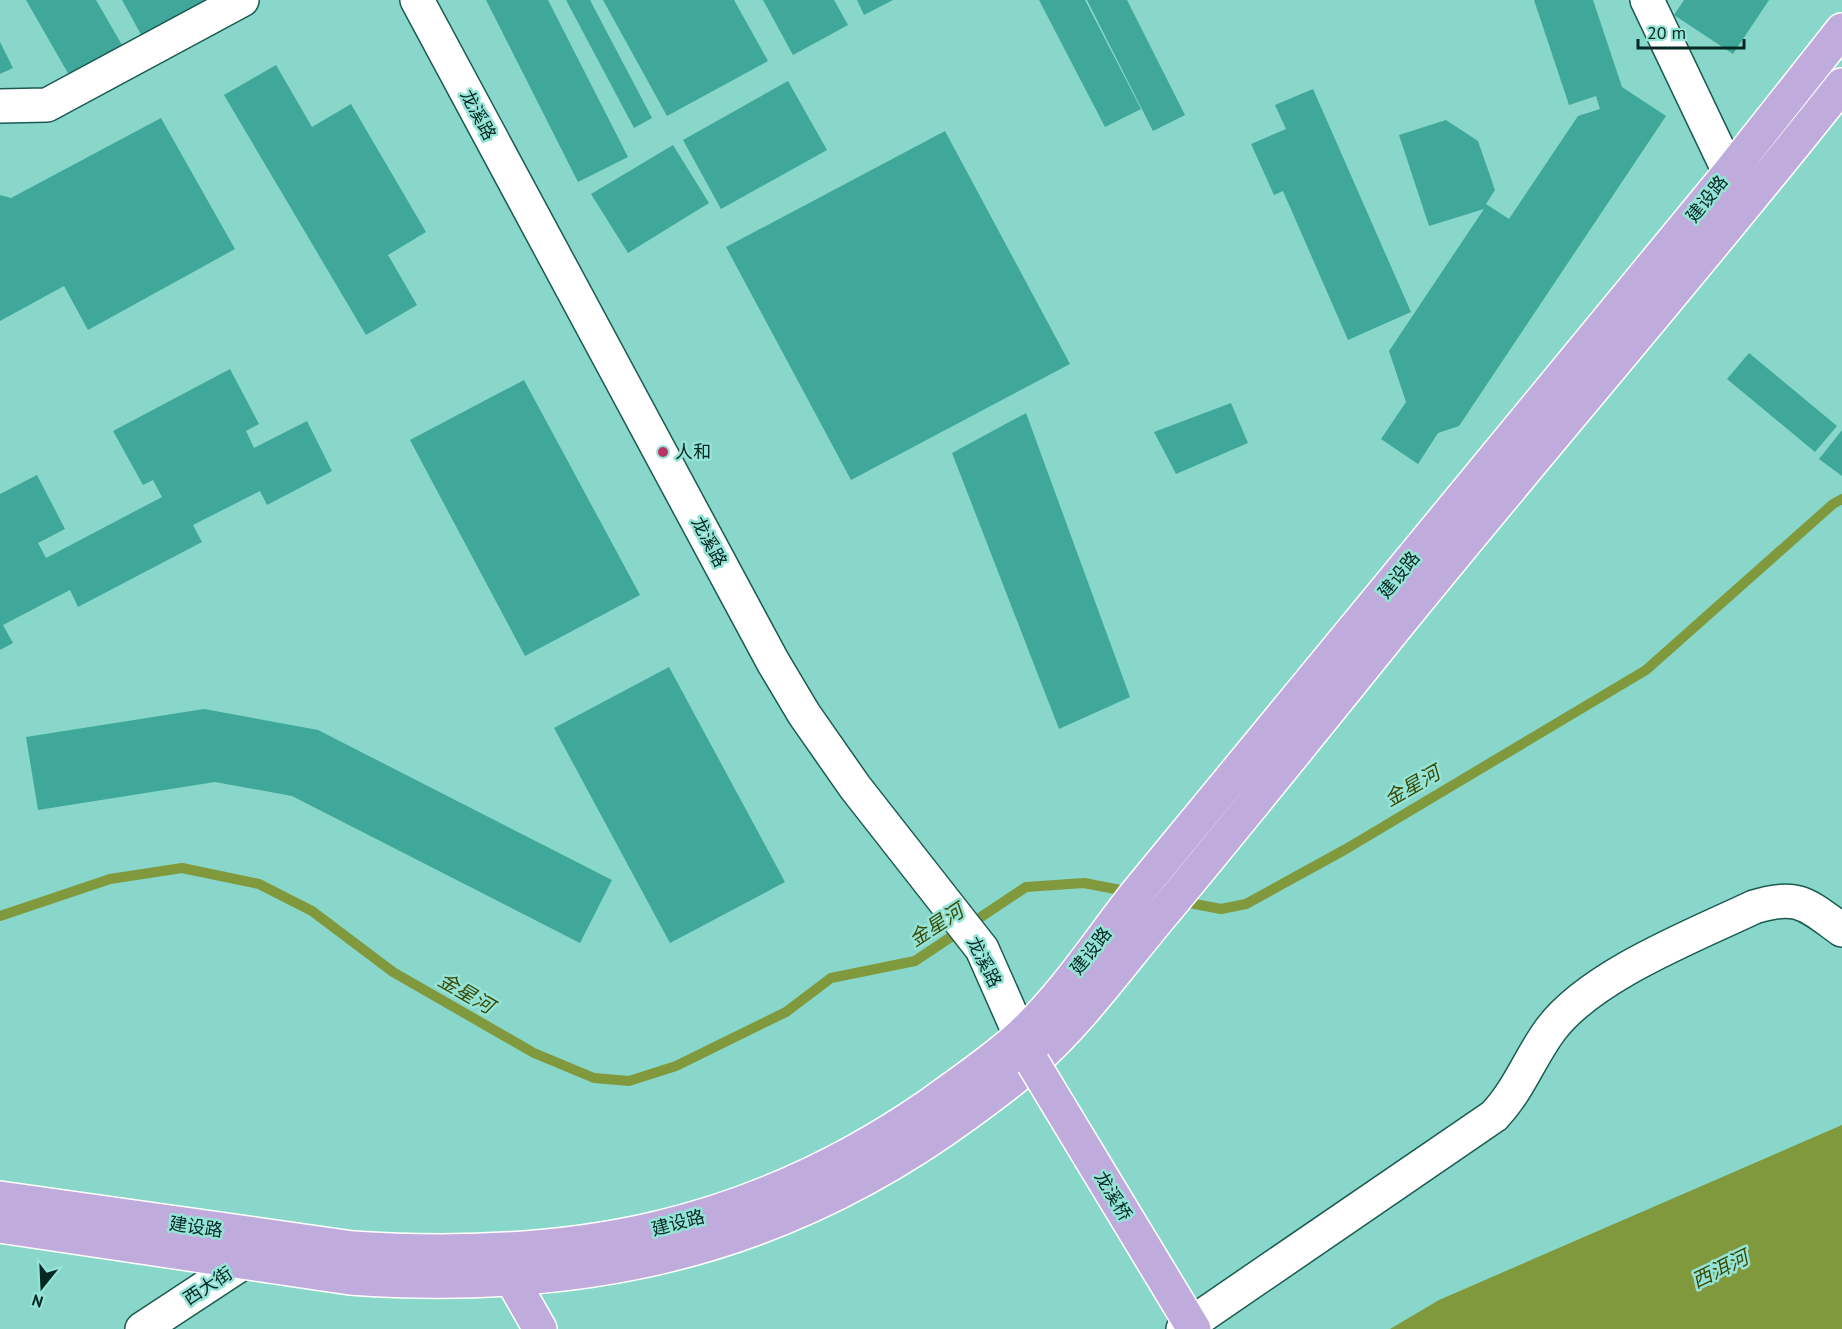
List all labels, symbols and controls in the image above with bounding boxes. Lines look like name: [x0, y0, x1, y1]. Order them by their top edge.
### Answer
scale bar: [1638, 12, 1744, 50]
text: 20 m: [1647, 21, 1686, 44]
street label: 龙溪路: [456, 86, 501, 144]
street label: 建设路: [1681, 170, 1733, 227]
place label: 人和: [675, 440, 711, 463]
marker: 人和: [656, 445, 670, 459]
street label: 龙溪路: [687, 513, 732, 571]
street label: 建设路: [1373, 546, 1425, 603]
water label: 金星河: [1380, 758, 1448, 812]
water label: 金星河: [904, 896, 972, 952]
street label: 建设路: [1065, 922, 1116, 979]
street label: 龙溪路: [962, 932, 1007, 991]
water label: 金星河: [434, 967, 502, 1021]
street label: 龙溪桥: [1090, 1167, 1137, 1225]
street label: 建设路: [649, 1204, 707, 1241]
street label: 建设路: [168, 1211, 224, 1242]
water label: 西洱河: [1687, 1242, 1756, 1294]
north arrow: [12, 1257, 72, 1317]
street label: 西大街: [179, 1261, 237, 1310]
text: N: [29, 1290, 45, 1312]

